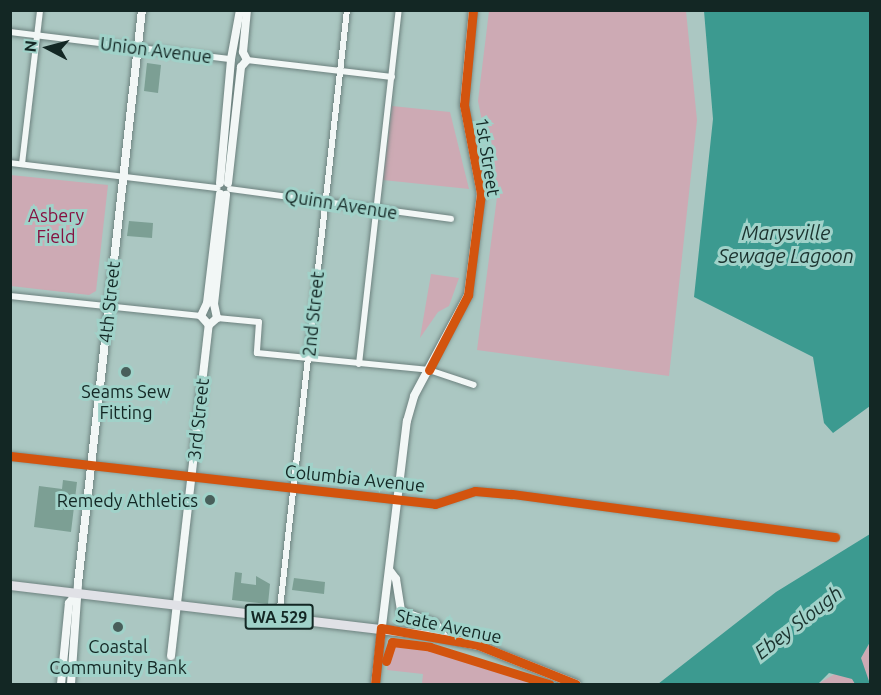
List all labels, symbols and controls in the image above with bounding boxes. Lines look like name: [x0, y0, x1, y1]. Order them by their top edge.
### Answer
north arrow: [18, 18, 78, 78]
street label: Union Avenue: [99, 32, 213, 68]
text: N: [21, 39, 40, 53]
street label: 1st Street: [471, 116, 505, 198]
street label: Quinn Avenue: [283, 184, 399, 224]
park label: Asbery Field: [28, 205, 84, 248]
water label: Marysville Sewage Lagoon: [718, 221, 854, 268]
street label: 4th Street: [94, 260, 124, 344]
street label: 2nd Street: [298, 270, 328, 358]
marker: Seams Sew Fitting: [119, 365, 133, 379]
street label: 3rd Street: [183, 377, 213, 461]
place label: Seams Sew Fitting: [81, 381, 171, 424]
street label: Columbia Avenue: [284, 460, 426, 496]
place label: Remedy Athletics: [57, 489, 198, 511]
marker: Remedy Athletics: [203, 493, 217, 507]
water label: Ebey Slough: [749, 580, 847, 664]
road number: WA 529: [244, 604, 314, 630]
street label: State Avenue: [394, 604, 504, 648]
marker: Coastal Community Bank: [111, 620, 125, 634]
place label: Coastal Community Bank: [49, 636, 187, 678]

